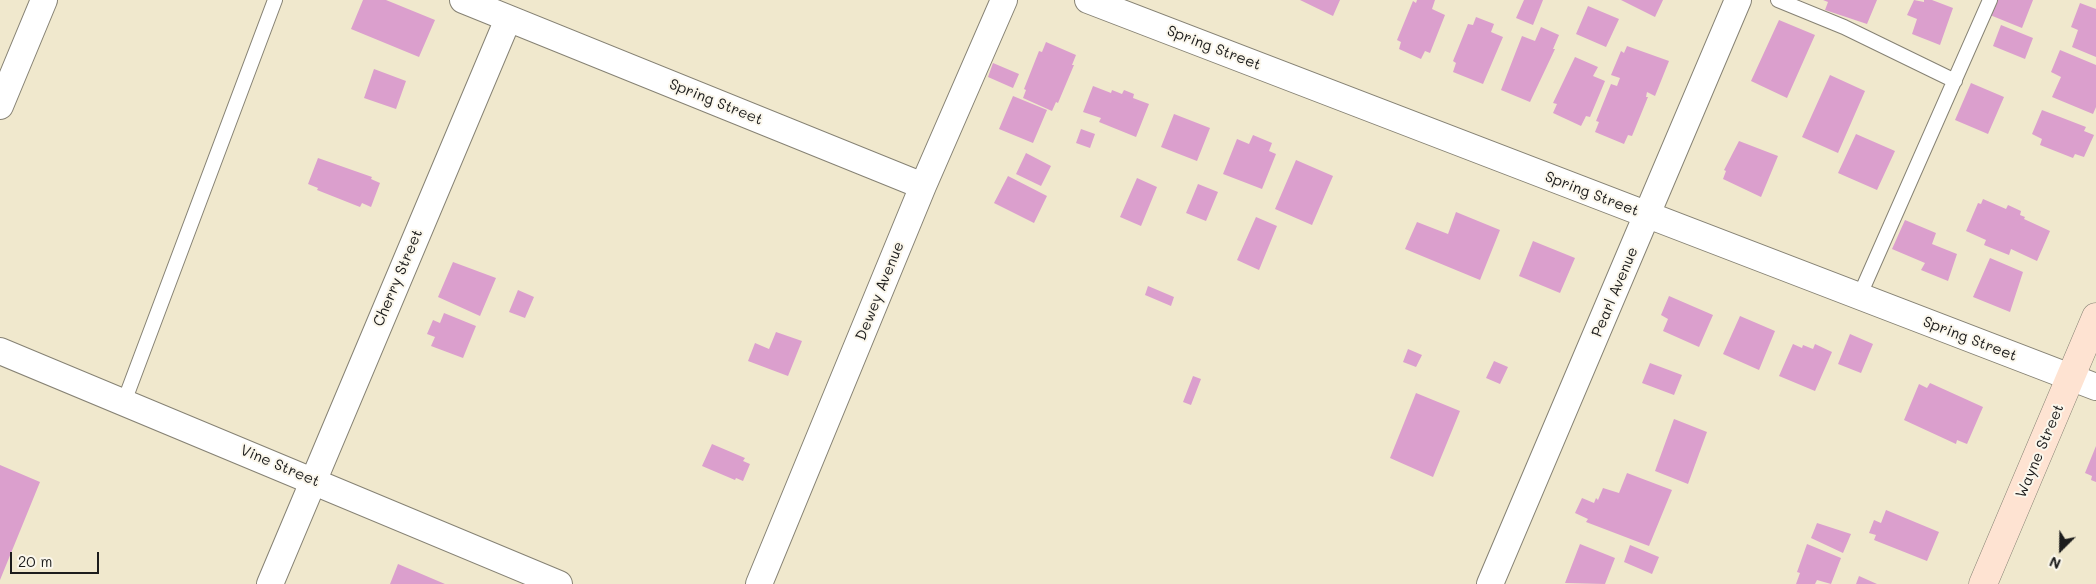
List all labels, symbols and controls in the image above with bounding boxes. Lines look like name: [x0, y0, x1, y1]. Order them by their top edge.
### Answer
street label: Spring Street: [1164, 22, 1264, 74]
street label: Spring Street: [667, 75, 765, 129]
street label: Spring Street: [1542, 168, 1642, 220]
street label: Cherry Street: [369, 227, 427, 329]
street label: Dewey Avenue: [852, 239, 908, 343]
street label: Pearl Avenue: [1588, 244, 1642, 340]
street label: Spring Street: [1920, 313, 2020, 365]
street label: Wayne Street: [2012, 401, 2068, 501]
street label: Vine Street: [238, 441, 322, 491]
north arrow: [2036, 524, 2086, 574]
scale bar: [12, 542, 101, 574]
text: 20 m: [18, 551, 52, 571]
text: N: [2046, 552, 2064, 574]

